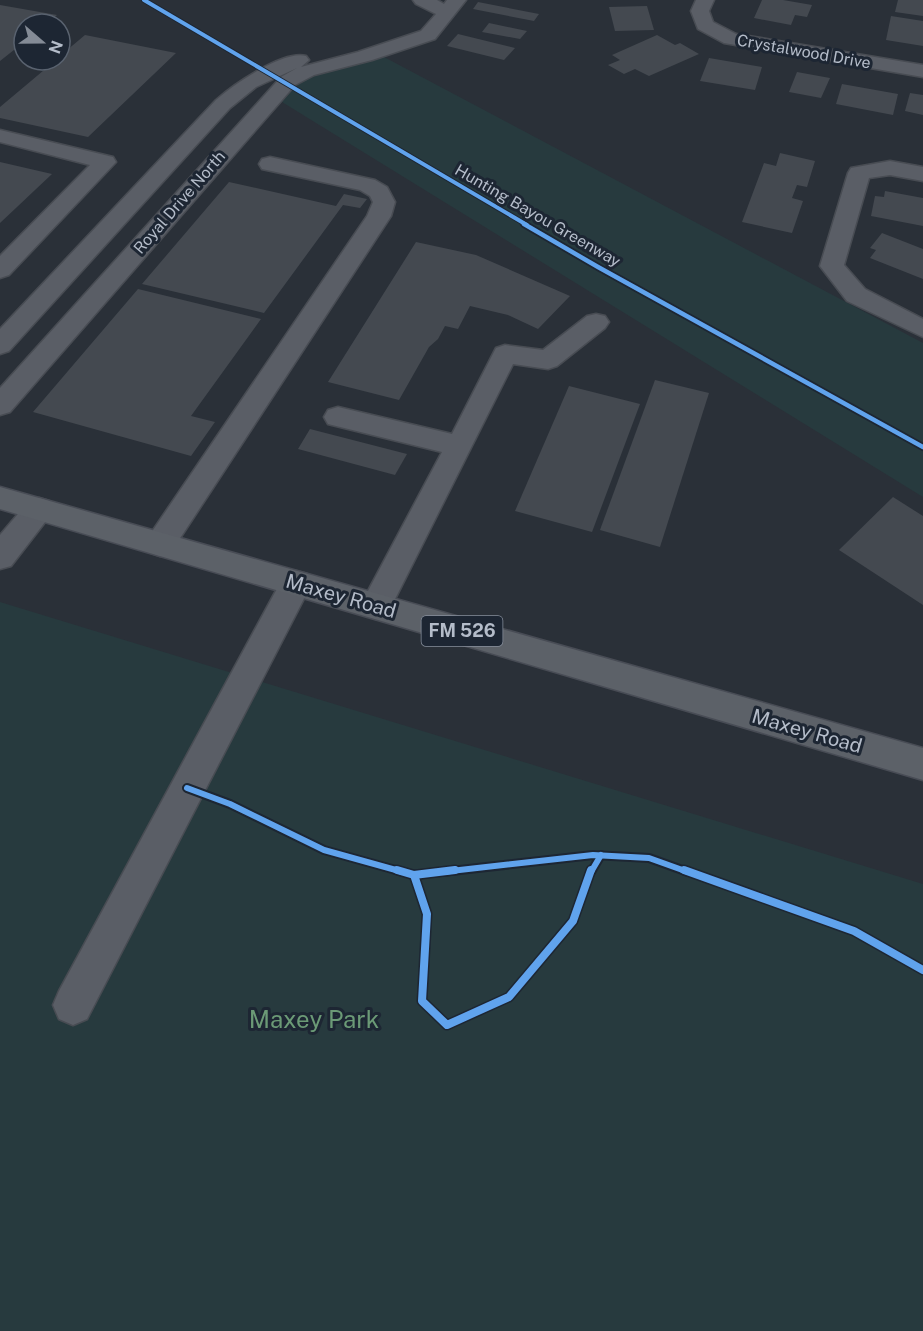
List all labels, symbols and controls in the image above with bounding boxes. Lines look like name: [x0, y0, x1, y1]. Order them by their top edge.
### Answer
north arrow: [12, 12, 72, 72]
street label: Crystalwood Drive: [736, 30, 872, 73]
text: N: [45, 38, 67, 56]
street label: Royal Drive North: [130, 147, 229, 258]
street label: Hunting Bayou Greenway: [452, 160, 624, 271]
street label: Maxey Road: [283, 569, 399, 623]
road number: FM 526: [422, 616, 502, 646]
street label: Maxey Road: [749, 704, 865, 758]
park label: Maxey Park: [249, 1005, 379, 1033]

